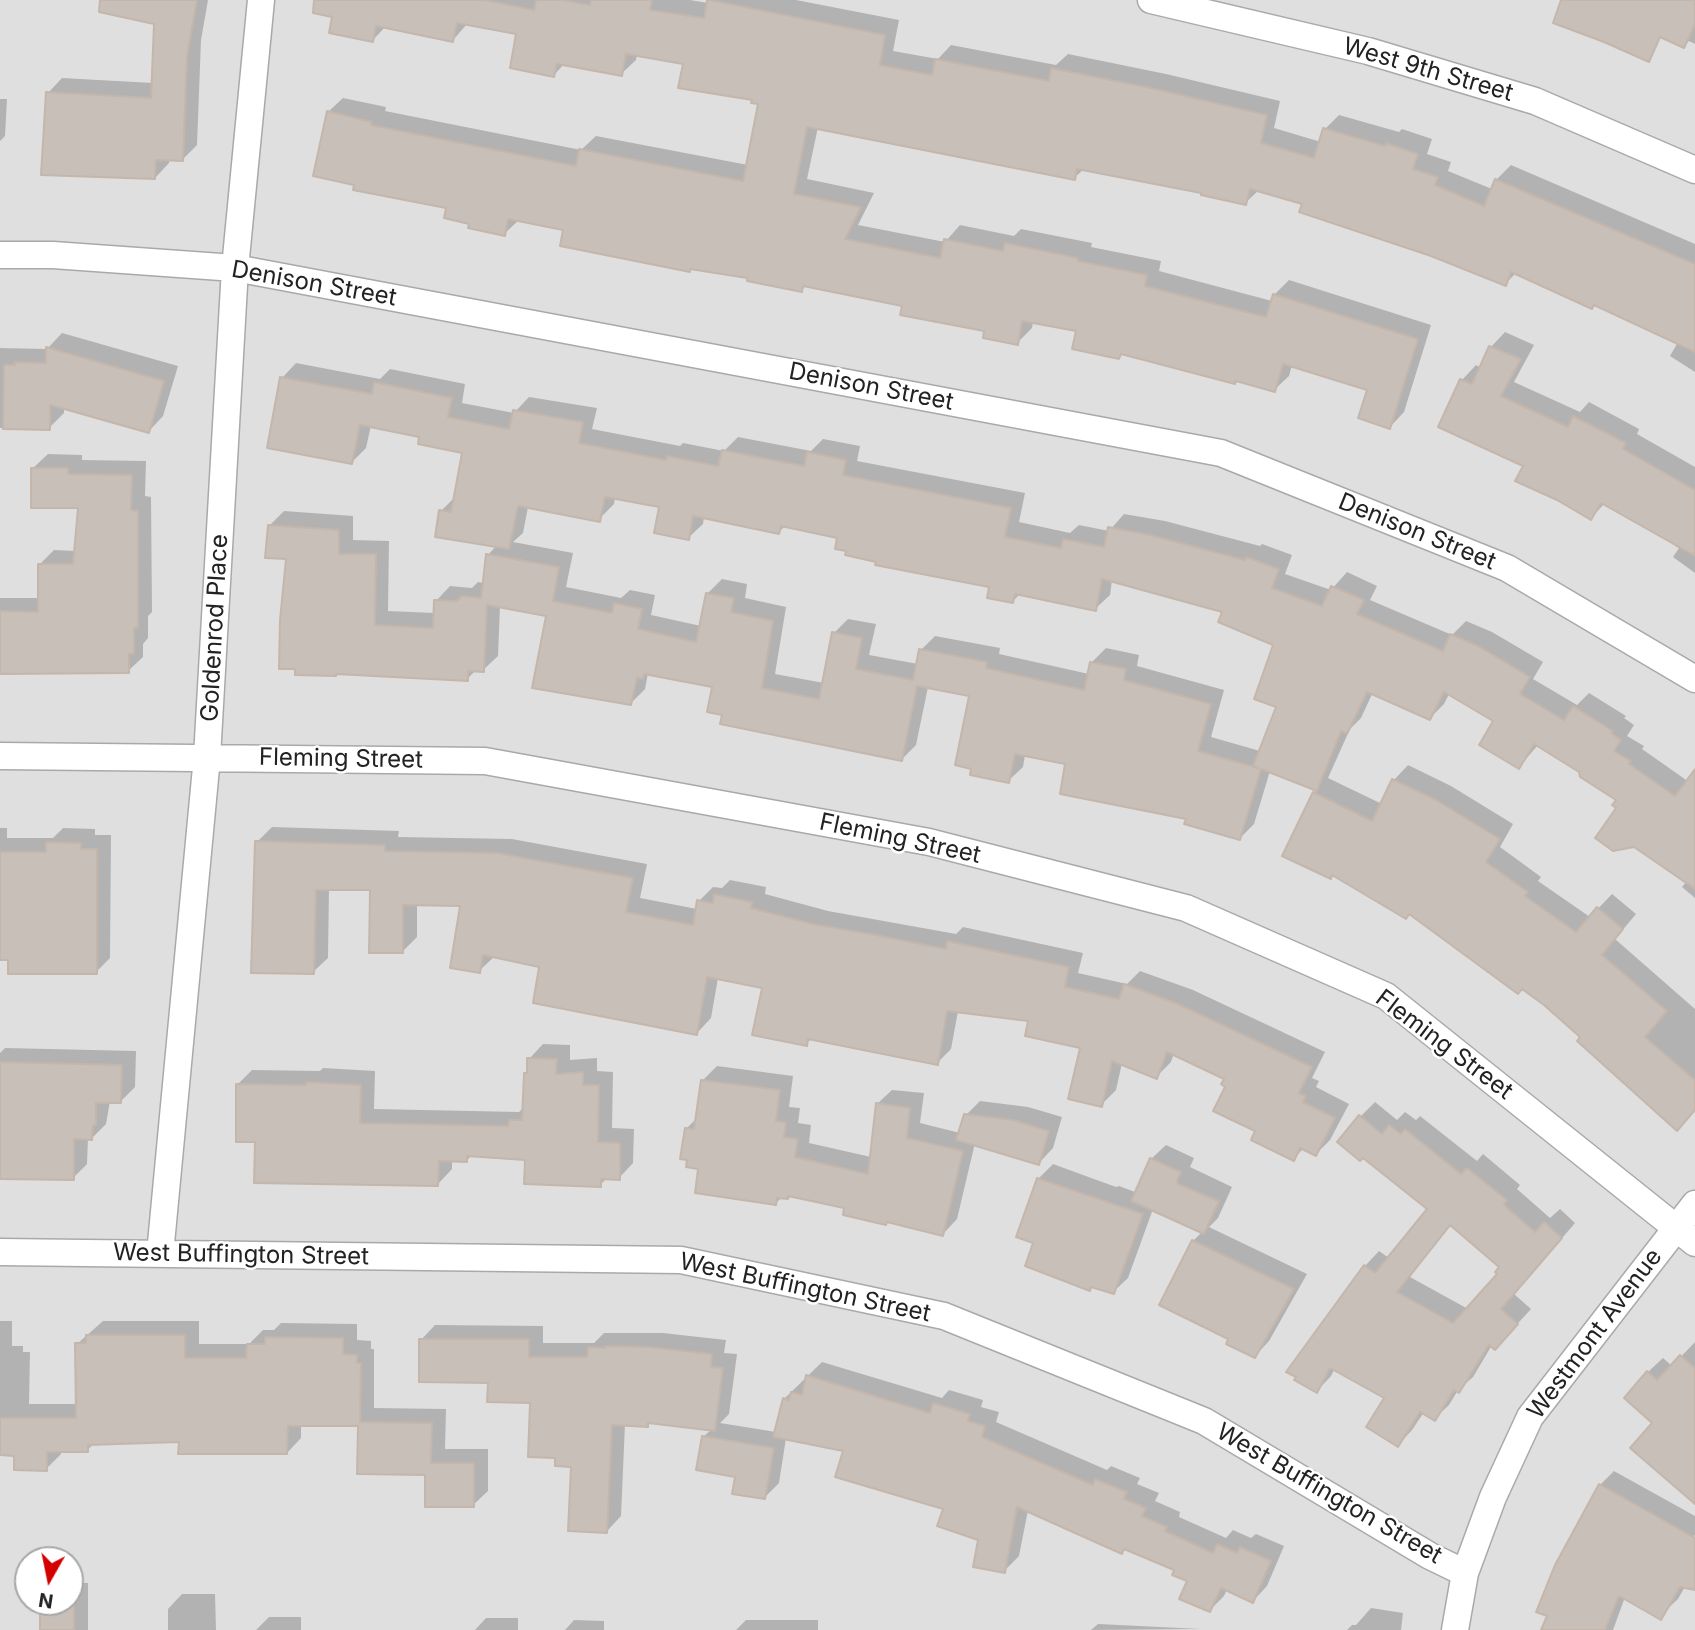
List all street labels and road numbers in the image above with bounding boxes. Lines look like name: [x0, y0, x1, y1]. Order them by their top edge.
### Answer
street label: West 9th Street: [1340, 32, 1516, 108]
street label: Denison Street: [229, 255, 399, 313]
street label: Denison Street: [786, 357, 956, 417]
street label: Denison Street: [1334, 487, 1500, 577]
street label: Goldenrod Place: [196, 533, 234, 723]
street label: Fleming Street: [259, 743, 423, 775]
street label: Fleming Street: [817, 808, 983, 870]
street label: Fleming Street: [1370, 984, 1518, 1106]
street label: West Buffington Street: [113, 1238, 369, 1272]
street label: Westmont Avenue: [1522, 1243, 1668, 1425]
street label: West Buffington Street: [677, 1247, 933, 1329]
street label: West Buffington Street: [1211, 1418, 1447, 1570]

